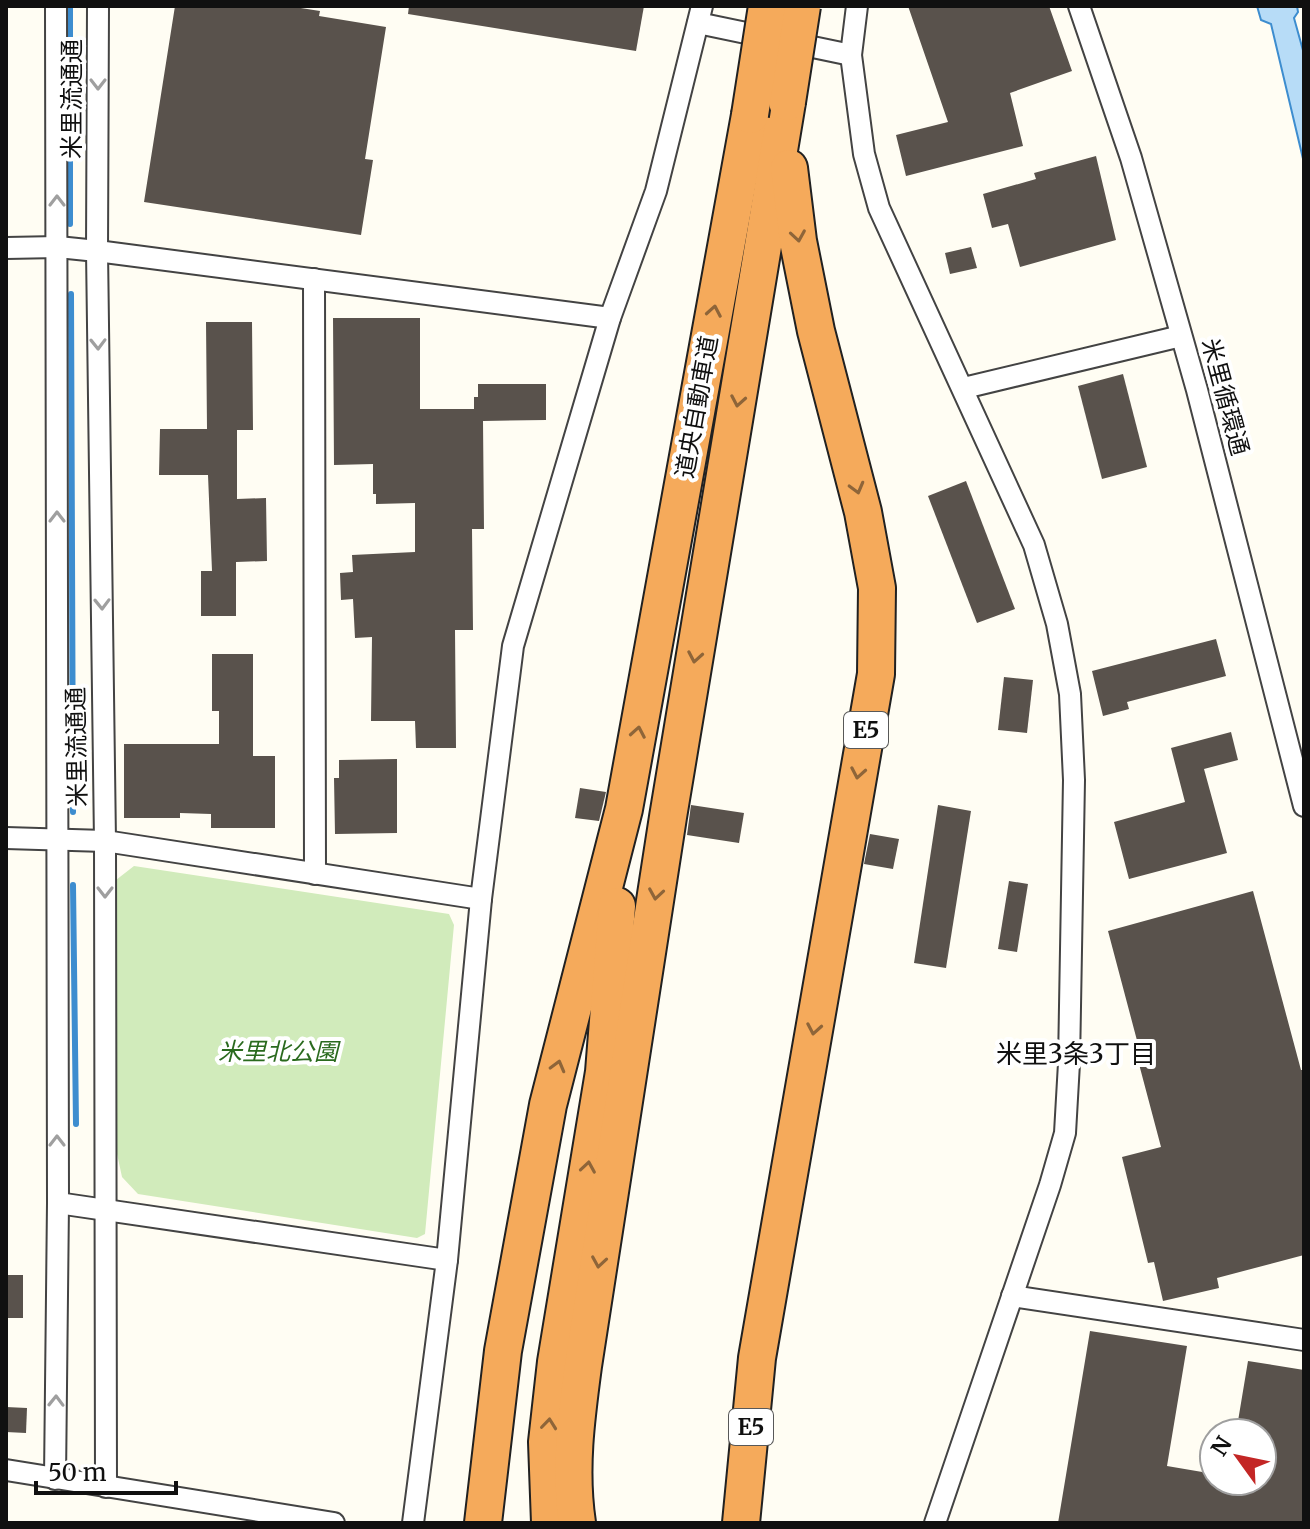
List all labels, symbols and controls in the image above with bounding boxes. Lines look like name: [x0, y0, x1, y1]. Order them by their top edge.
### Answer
street label: 米里流通通: [56, 39, 87, 159]
one-way arrow: [89, 78, 107, 91]
one-way arrow: [48, 194, 66, 207]
one-way arrow: [788, 229, 805, 242]
one-way arrow: [705, 304, 722, 317]
street label: 道央自動車道: [669, 333, 724, 481]
street label: 米里循環通: [1195, 335, 1256, 459]
one-way arrow: [89, 338, 107, 351]
one-way arrow: [731, 394, 748, 407]
one-way arrow: [848, 481, 865, 495]
one-way arrow: [48, 510, 66, 523]
one-way arrow: [93, 598, 110, 611]
one-way arrow: [687, 650, 704, 664]
street label: 米里流通通: [60, 687, 93, 807]
road number: E5: [844, 712, 888, 748]
one-way arrow: [629, 725, 646, 739]
one-way arrow: [850, 766, 867, 780]
one-way arrow: [96, 886, 114, 899]
one-way arrow: [648, 887, 665, 901]
one-way arrow: [806, 1022, 823, 1036]
park label: 米里北公園: [218, 1036, 341, 1067]
district label: 米里3条3丁目: [996, 1037, 1156, 1070]
one-way arrow: [548, 1060, 565, 1074]
one-way arrow: [49, 1134, 66, 1147]
one-way arrow: [578, 1160, 595, 1174]
one-way arrow: [591, 1255, 608, 1269]
one-way arrow: [47, 1394, 65, 1407]
road number: E5: [729, 1409, 773, 1445]
one-way arrow: [541, 1417, 558, 1430]
north arrow: [1198, 1417, 1278, 1497]
text: N: [1205, 1431, 1238, 1461]
scale bar: [36, 1445, 176, 1495]
text: 50 m: [48, 1457, 107, 1488]

